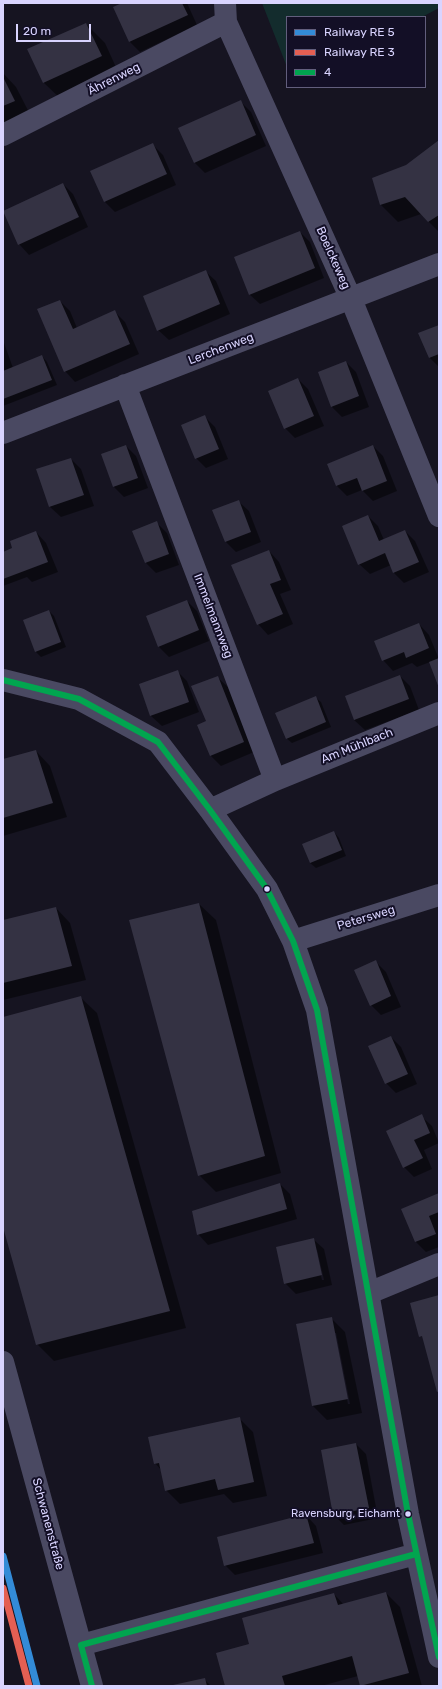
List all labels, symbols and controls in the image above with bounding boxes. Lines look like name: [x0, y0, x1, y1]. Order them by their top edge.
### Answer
scale bar: [18, 16, 93, 42]
legend: [286, 16, 426, 88]
text: 20 m: [23, 24, 51, 38]
text: Railway RE 5: [324, 25, 395, 39]
text: Railway RE 3: [324, 45, 395, 59]
street label: Ährenweg: [85, 60, 143, 98]
text: 4: [324, 65, 331, 79]
street label: Boelckeweg: [313, 224, 353, 292]
street label: Lerchenweg: [186, 330, 256, 368]
street label: Immelmannweg: [190, 572, 236, 660]
street label: Am Mühlbach: [319, 725, 395, 767]
unlabelled marker: [262, 884, 272, 894]
street label: Petersweg: [335, 902, 397, 934]
street label: Schwanenstraße: [29, 1477, 67, 1571]
place label: Ravensburg, Eichamt: [291, 1507, 400, 1521]
marker: Ravensburg, Eichamt: [403, 1509, 413, 1519]

